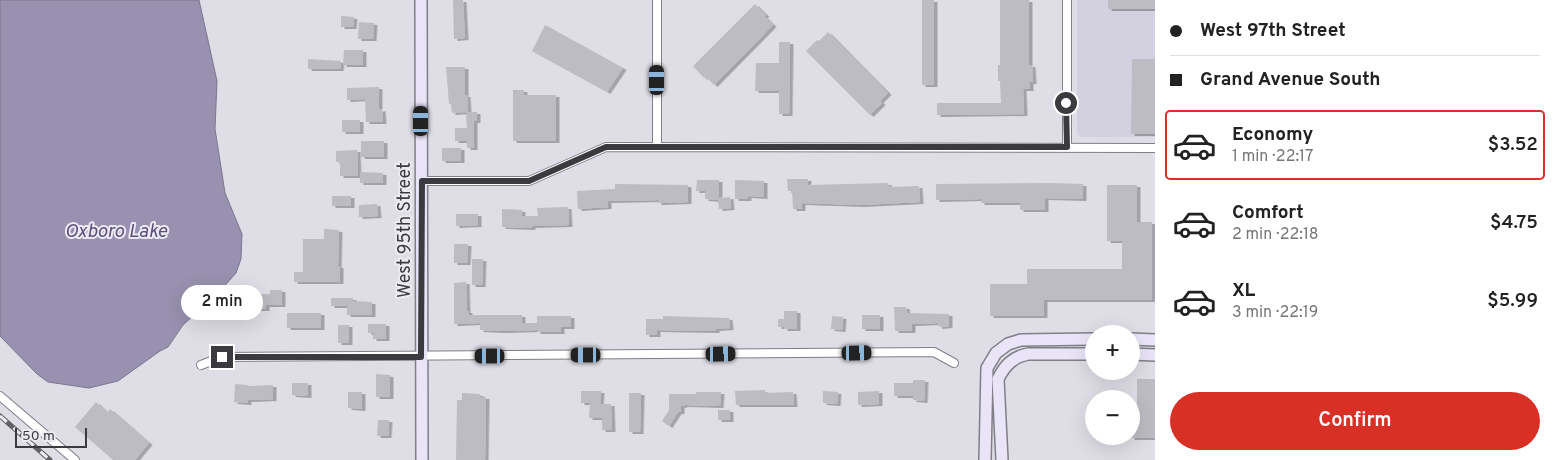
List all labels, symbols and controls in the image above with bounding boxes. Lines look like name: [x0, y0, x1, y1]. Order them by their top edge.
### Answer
text: West 97th Street: [1200, 19, 1346, 43]
car: [649, 65, 664, 95]
text: Grand Avenue South: [1200, 68, 1381, 92]
route start: [1055, 92, 1077, 114]
car: [413, 106, 428, 136]
icon: car: [1172, 123, 1217, 168]
text: Economy: [1232, 123, 1313, 147]
text: $3.52: [1488, 133, 1538, 157]
text: 1 min · 22:17: [1232, 147, 1313, 167]
street label: West 95th Street: [394, 162, 417, 298]
icon: car: [1172, 201, 1217, 246]
text: Comfort: [1232, 201, 1304, 225]
text: $4.75: [1490, 211, 1538, 235]
water label: Oxboro Lake: [65, 220, 167, 244]
text: 2 min · 22:18: [1232, 225, 1319, 245]
icon: car: [1172, 279, 1217, 324]
text: XL: [1232, 279, 1255, 303]
callout: 2 min: [181, 284, 263, 320]
text: $5.99: [1487, 289, 1538, 313]
text: 2 min: [201, 292, 243, 312]
text: 3 min · 22:19: [1232, 303, 1318, 323]
map controls: [1085, 325, 1140, 445]
button: +: [1085, 325, 1140, 380]
car: [841, 345, 872, 361]
route end: [211, 346, 233, 368]
car: [705, 346, 736, 362]
car: [571, 348, 601, 363]
car: [475, 349, 505, 364]
button: −: [1085, 390, 1140, 445]
button: Confirm: [1170, 392, 1540, 450]
scale bar: [15, 425, 88, 448]
text: 50 m: [22, 428, 55, 445]

